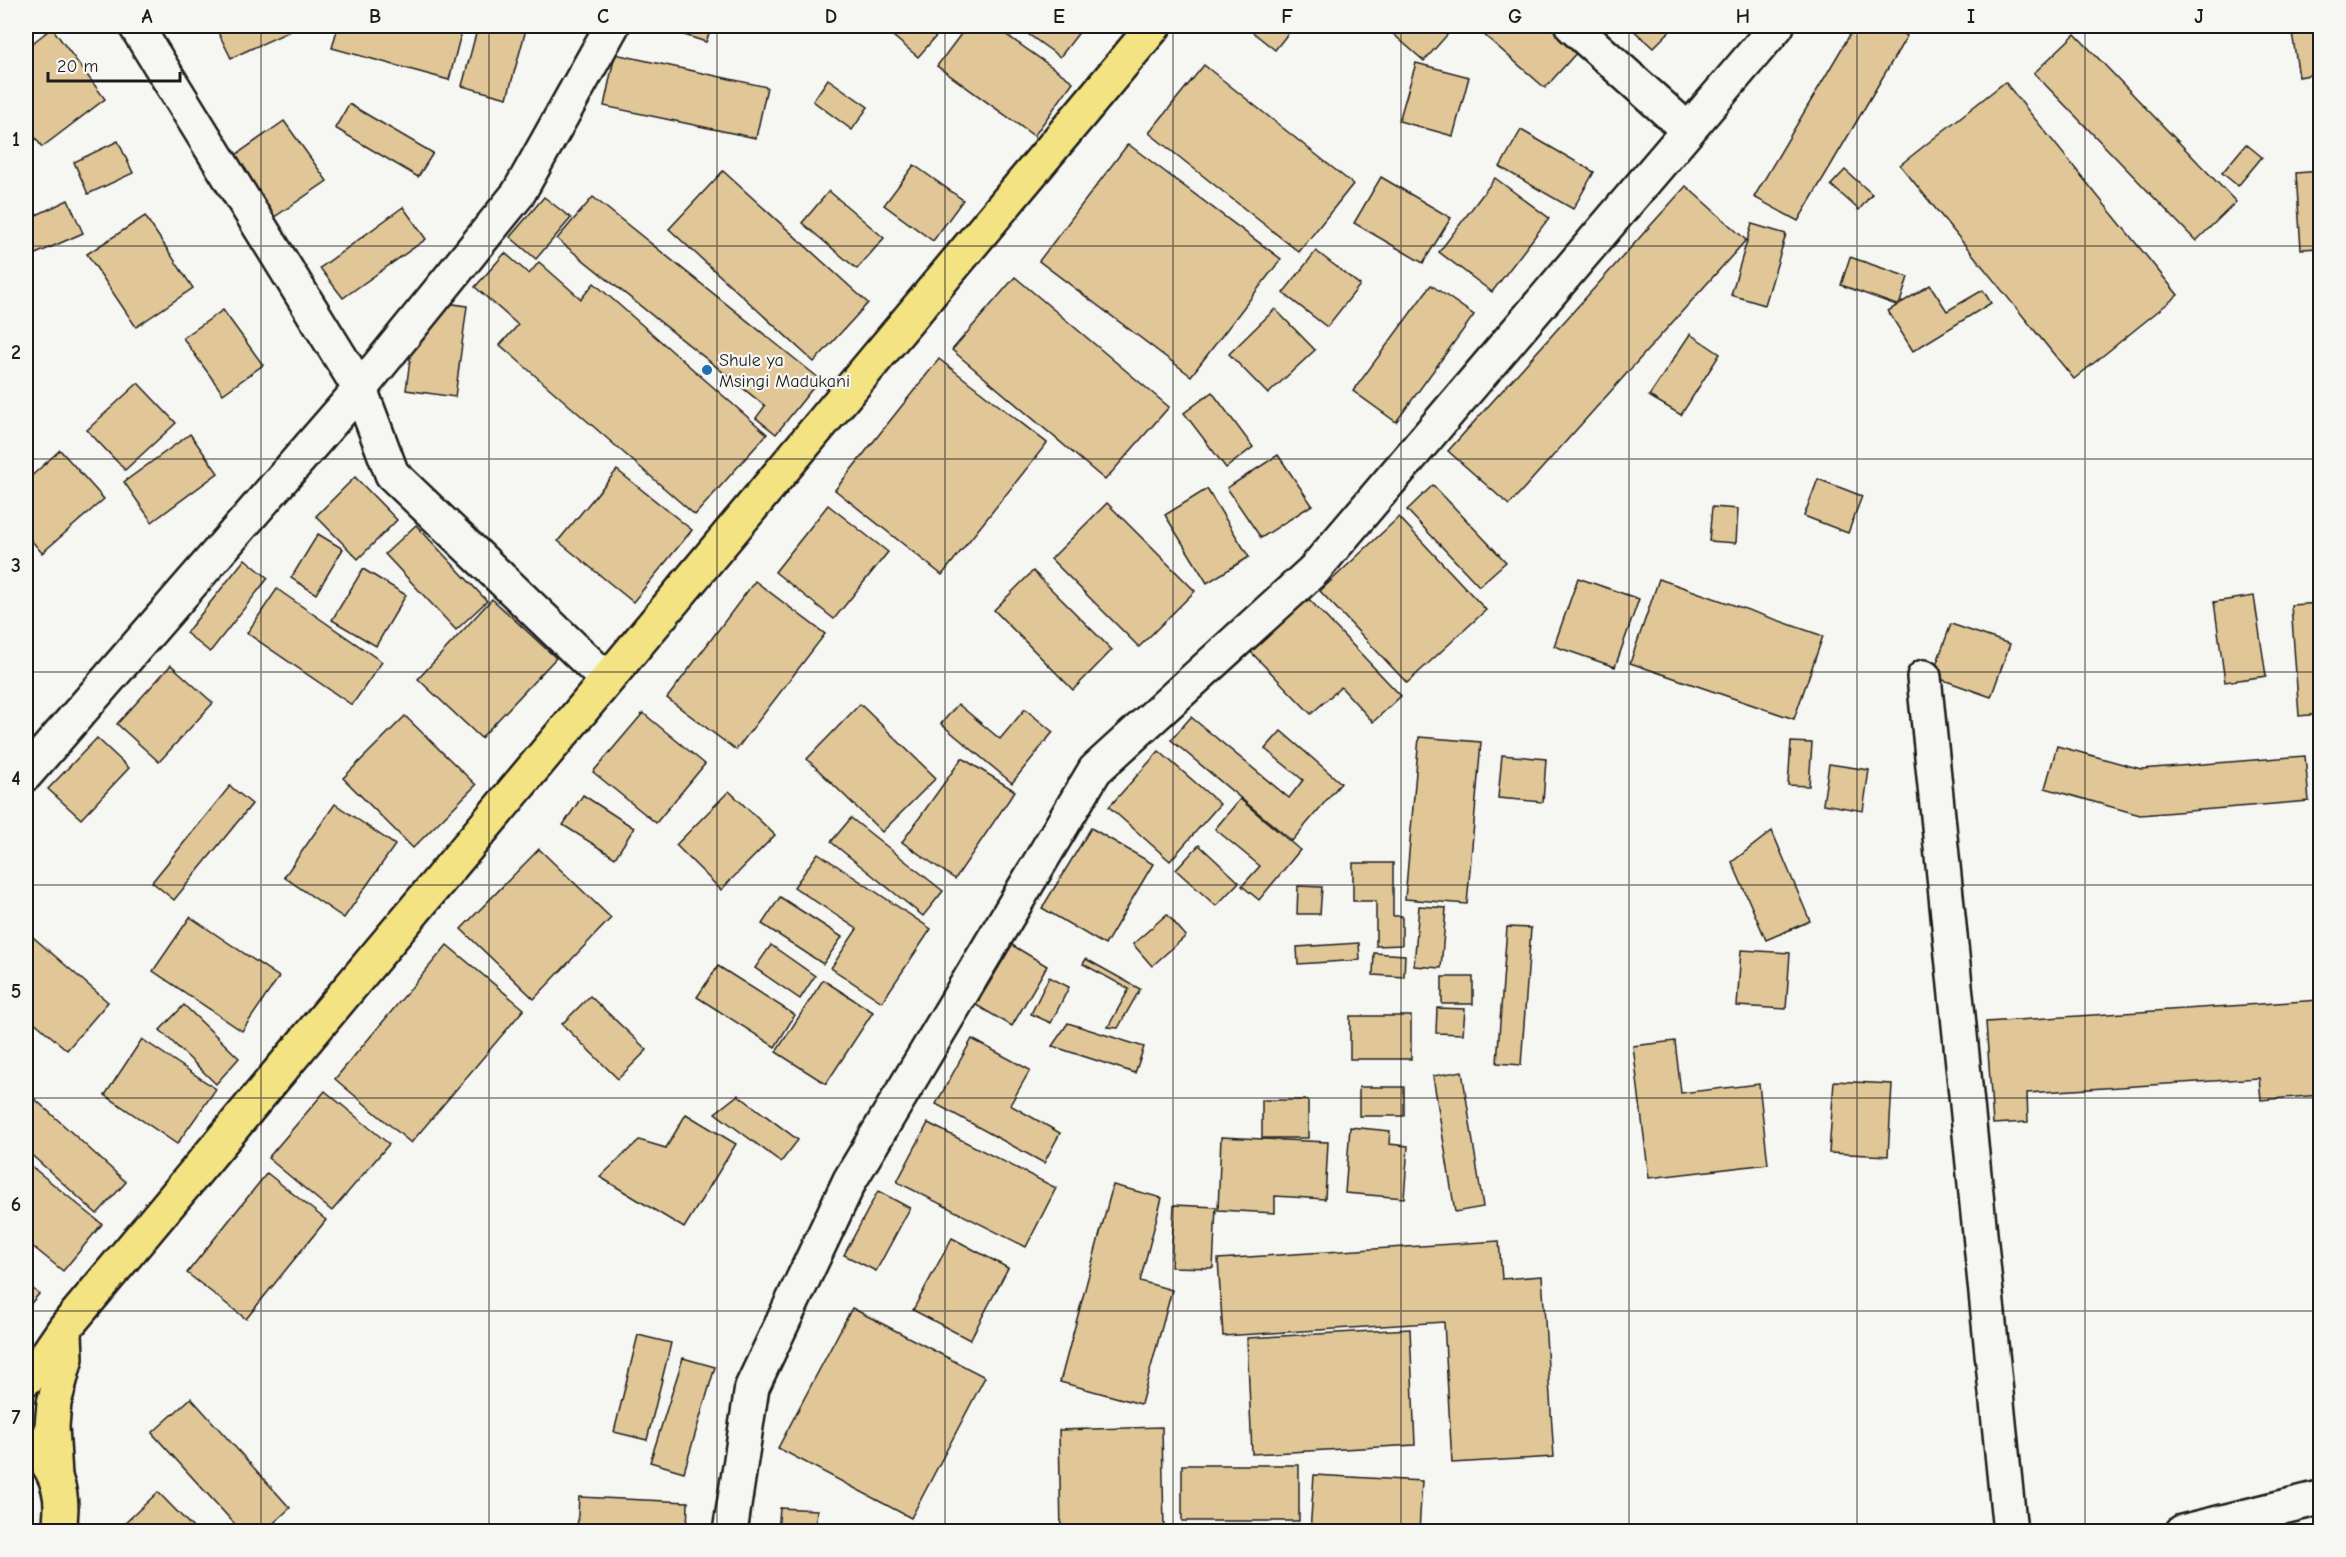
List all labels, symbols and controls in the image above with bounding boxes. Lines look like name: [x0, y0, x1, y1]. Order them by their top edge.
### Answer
text: A: [141, 5, 153, 28]
text: B: [369, 5, 381, 28]
text: C: [597, 5, 609, 28]
text: D: [825, 5, 837, 28]
text: E: [1053, 5, 1065, 28]
text: F: [1281, 5, 1293, 28]
text: G: [1508, 5, 1522, 28]
text: H: [1736, 5, 1750, 28]
text: I: [1967, 5, 1975, 28]
text: J: [2194, 5, 2204, 28]
scale bar: [48, 45, 180, 83]
text: 20 m: [57, 56, 98, 77]
text: 1: [12, 128, 20, 151]
text: 2: [11, 341, 21, 364]
place label: Shule ya Msingi Madukani: [719, 350, 850, 392]
marker: Shule ya Msingi Madukani: [700, 363, 714, 377]
text: 3: [11, 554, 21, 577]
text: 4: [11, 767, 21, 790]
text: 5: [11, 980, 21, 1003]
text: 6: [11, 1193, 21, 1216]
text: 7: [12, 1406, 21, 1429]

